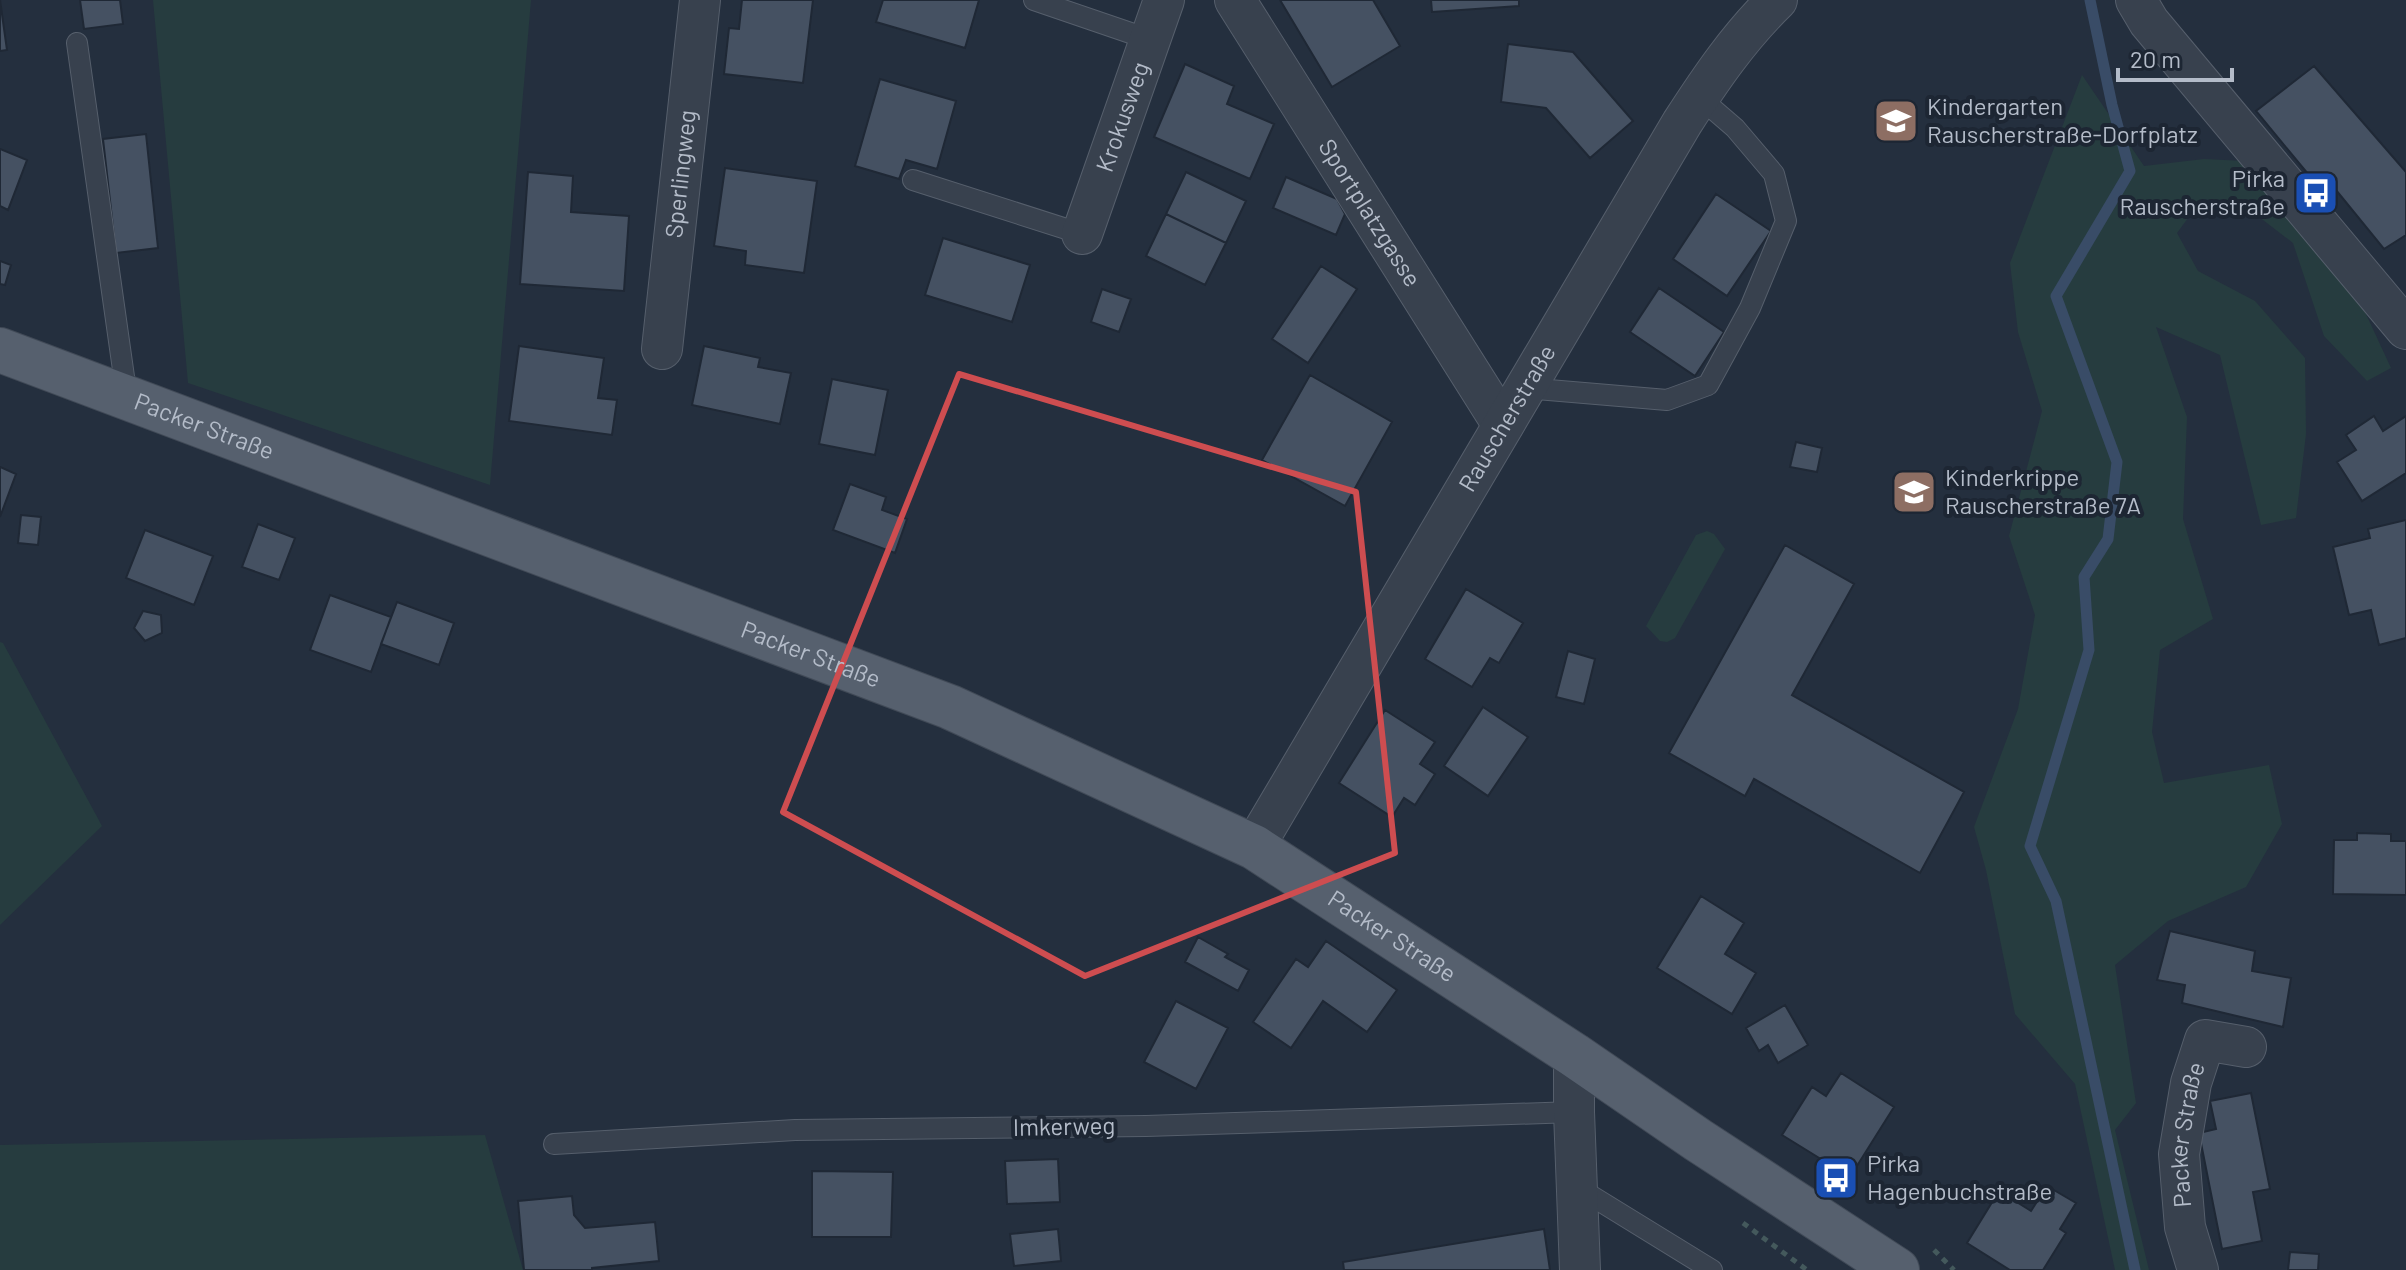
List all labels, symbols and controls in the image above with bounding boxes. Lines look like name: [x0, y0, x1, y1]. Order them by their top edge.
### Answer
scale bar: [2118, 32, 2232, 82]
text: 20 m: [2130, 44, 2181, 73]
street label: Krokusweg: [1089, 58, 1154, 175]
place label: Kindergarten Rauscherstraße-Dorfplatz: [1927, 91, 2198, 148]
school or university icon: Kindergarten Rauscherstraße-Dorfplatz: [1872, 97, 1920, 145]
street label: Sperlingweg: [658, 108, 701, 239]
street label: Sportplatzgasse: [1313, 133, 1428, 292]
place label: Pirka Rauscherstraße: [2120, 163, 2285, 220]
bus stop icon: Pirka Rauscherstraße: [2292, 169, 2340, 217]
street label: Rauscherstraße: [1452, 339, 1561, 496]
street label: Packer Straße: [131, 386, 278, 465]
place label: Kinderkrippe Rauscherstraße 7A: [1945, 462, 2141, 519]
school or university icon: Kinderkrippe Rauscherstraße 7A: [1890, 468, 1938, 516]
street label: Packer Straße: [737, 614, 885, 693]
street label: Packer Straße: [1323, 883, 1462, 988]
street label: Packer Straße: [2163, 1058, 2210, 1209]
street label: Imkerweg: [1013, 1110, 1115, 1141]
place label: Pirka Hagenbuchstraße: [1867, 1148, 2052, 1205]
bus stop icon: Pirka Hagenbuchstraße: [1812, 1154, 1860, 1202]

